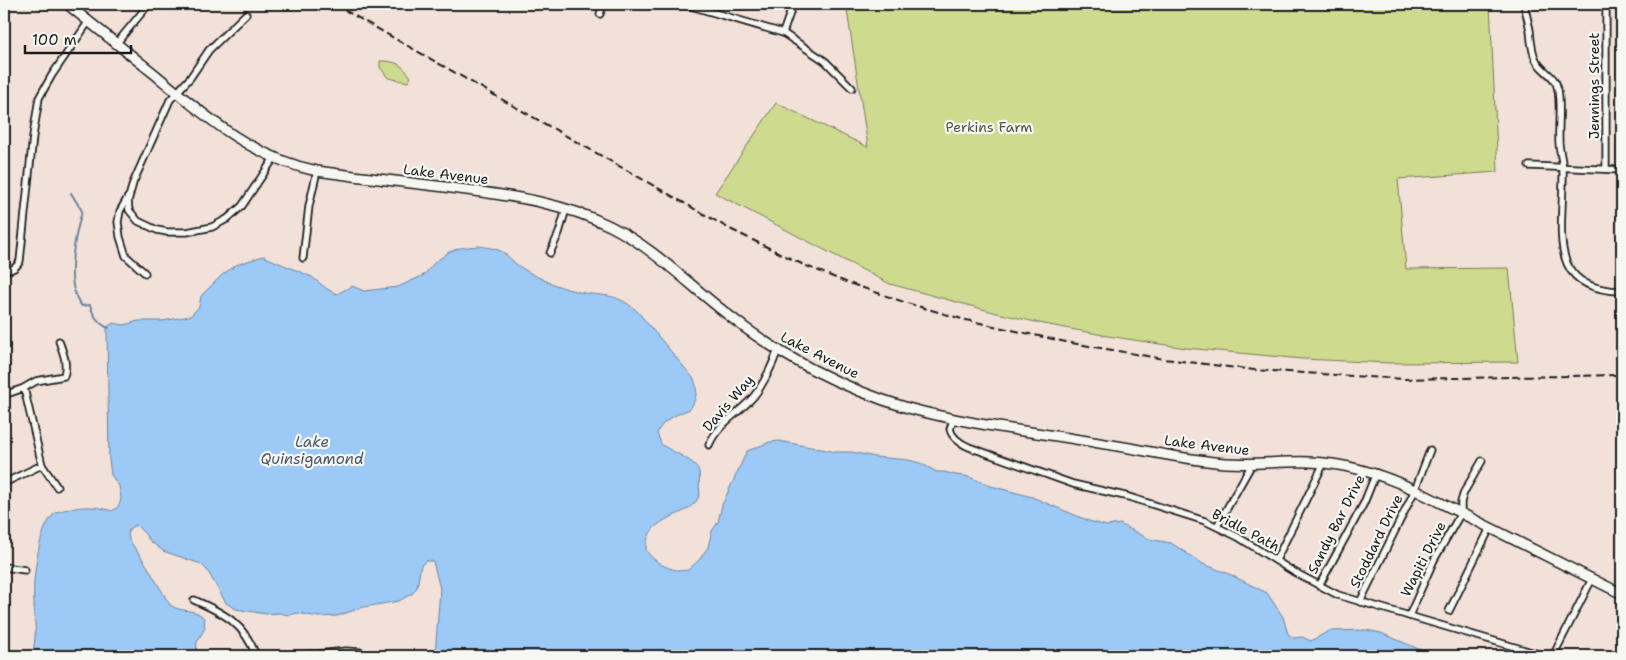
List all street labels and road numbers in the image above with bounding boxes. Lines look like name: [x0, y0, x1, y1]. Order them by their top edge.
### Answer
street label: Jennings Street: [1585, 33, 1603, 139]
street label: Lake Avenue: [402, 160, 490, 188]
street label: Lake Avenue: [778, 327, 862, 383]
street label: Davis Way: [698, 371, 758, 435]
street label: Lake Avenue: [1163, 431, 1251, 459]
street label: Sandy Bar Drive: [1303, 471, 1369, 577]
street label: Stoddard Drive: [1346, 491, 1406, 591]
street label: Bridle Path: [1209, 505, 1283, 555]
street label: Wapiti Drive: [1396, 518, 1450, 600]

